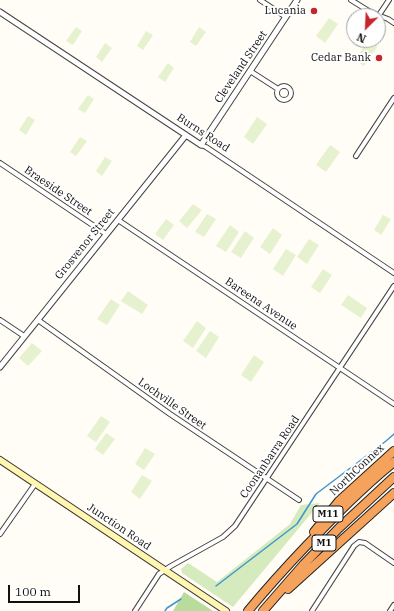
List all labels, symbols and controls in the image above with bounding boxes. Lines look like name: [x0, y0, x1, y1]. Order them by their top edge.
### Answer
place label: Lucania: [265, 4, 306, 18]
marker: Lucania: [309, 6, 319, 16]
north arrow: [346, 8, 386, 48]
street label: Cleveland Street: [212, 28, 270, 106]
text: N: [355, 30, 368, 46]
place label: Cedar Bank: [311, 51, 371, 65]
marker: Cedar Bank: [374, 53, 384, 63]
street label: Burns Road: [174, 111, 232, 155]
street label: Braeside Street: [22, 163, 94, 219]
street label: Grosvenor Street: [52, 206, 118, 282]
street label: Bareena Avenue: [222, 275, 300, 333]
street label: Lochville Street: [135, 375, 209, 433]
street label: Coonanbarra Road: [237, 413, 303, 501]
street label: NorthConnex: [327, 441, 387, 499]
street label: Junction Road: [85, 501, 153, 553]
road number: M11: [313, 506, 343, 522]
road number: M1: [312, 535, 336, 551]
scale bar: [10, 577, 82, 603]
text: 100 m: [15, 584, 51, 599]

